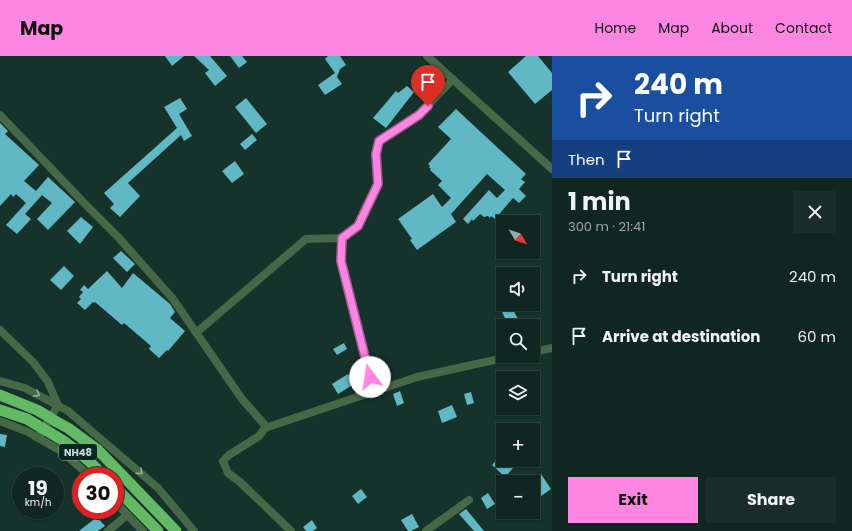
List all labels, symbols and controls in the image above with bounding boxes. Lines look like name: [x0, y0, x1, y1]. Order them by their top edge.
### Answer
text: Map: [20, 15, 63, 42]
text: Home: [594, 18, 636, 38]
text: Map: [658, 18, 689, 38]
text: About: [711, 18, 753, 38]
text: Contact: [775, 18, 832, 38]
pin: [411, 65, 445, 106]
text: 240 m: [634, 65, 723, 104]
icon: arrive: [417, 71, 439, 93]
icon: right: [568, 72, 620, 124]
text: Turn right: [634, 103, 720, 128]
icon: arrive: [613, 148, 635, 170]
text: Then: [568, 149, 605, 170]
text: 1 min: [568, 185, 631, 218]
button: close: [794, 191, 836, 233]
north arrow: [496, 215, 540, 259]
map controls: [496, 215, 540, 519]
text: 300 m · 21:41: [568, 217, 645, 236]
icon: right: [568, 265, 590, 287]
text: Turn right: [602, 266, 678, 287]
text: 240 m: [789, 266, 836, 287]
button: sound: [496, 267, 540, 311]
button: search: [496, 319, 540, 363]
icon: arrive: [568, 325, 590, 347]
text: Arrive at destination: [602, 326, 760, 347]
text: 60 m: [798, 326, 836, 347]
position arrow: [349, 356, 391, 398]
button: layers: [496, 371, 540, 415]
one-way arrow: [32, 390, 40, 397]
button: +: [496, 423, 540, 467]
road number: NH48: [59, 444, 97, 460]
speed limit sign: 30: [72, 467, 124, 519]
one-way arrow: [135, 468, 142, 475]
text: 19: [28, 474, 48, 502]
button: −: [496, 475, 540, 519]
button: Exit: [568, 477, 698, 523]
button: Share: [706, 477, 836, 523]
text: km/h: [25, 495, 51, 510]

